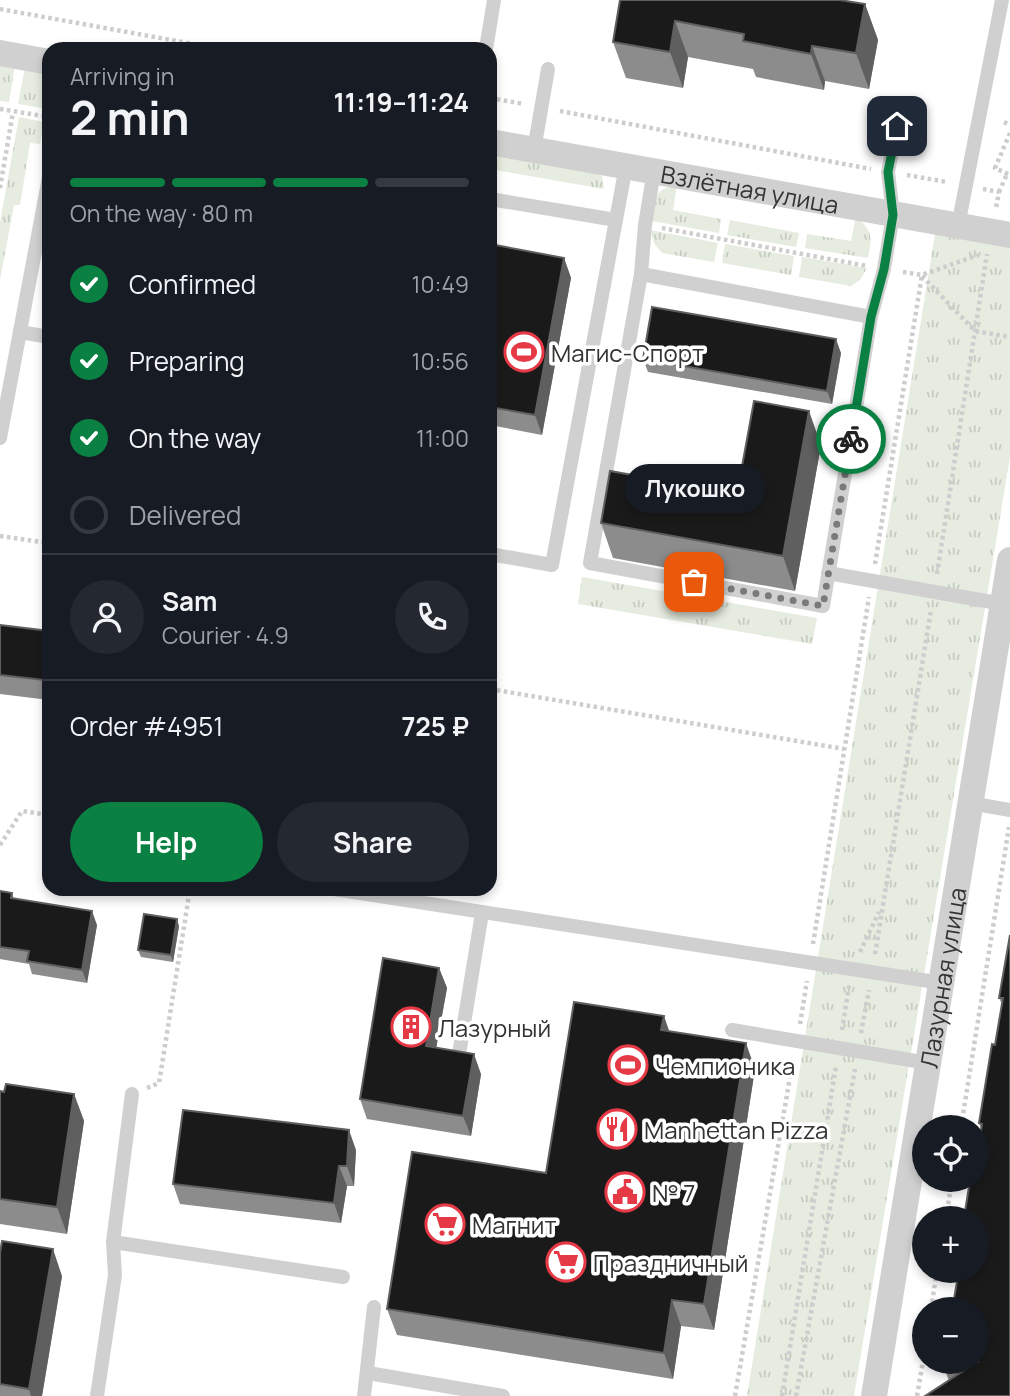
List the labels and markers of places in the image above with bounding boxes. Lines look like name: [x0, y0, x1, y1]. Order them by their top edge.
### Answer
pin: [867, 96, 927, 156]
sports icon: Магис-Спорт: [503, 331, 545, 373]
place label: Магис-Спорт: [551, 336, 704, 369]
callout: Лукошко: [624, 463, 764, 512]
pin: [664, 552, 724, 612]
building icon: Лазурный: [390, 1006, 432, 1048]
place label: Лазурный: [438, 1011, 551, 1044]
sports icon: Чемпионика: [607, 1044, 649, 1086]
place label: Чемпионика: [655, 1049, 795, 1082]
restaurant icon: Manhettan Pizza: [596, 1108, 638, 1150]
place label: Manhettan Pizza: [644, 1113, 828, 1146]
public building icon: № 7: [604, 1171, 646, 1213]
place label: № 7: [652, 1176, 695, 1209]
supermarket icon: Магнит: [424, 1203, 466, 1245]
place label: Магнит: [472, 1208, 557, 1241]
supermarket icon: Праздничный: [545, 1241, 587, 1283]
place label: Праздничный: [593, 1246, 748, 1279]

